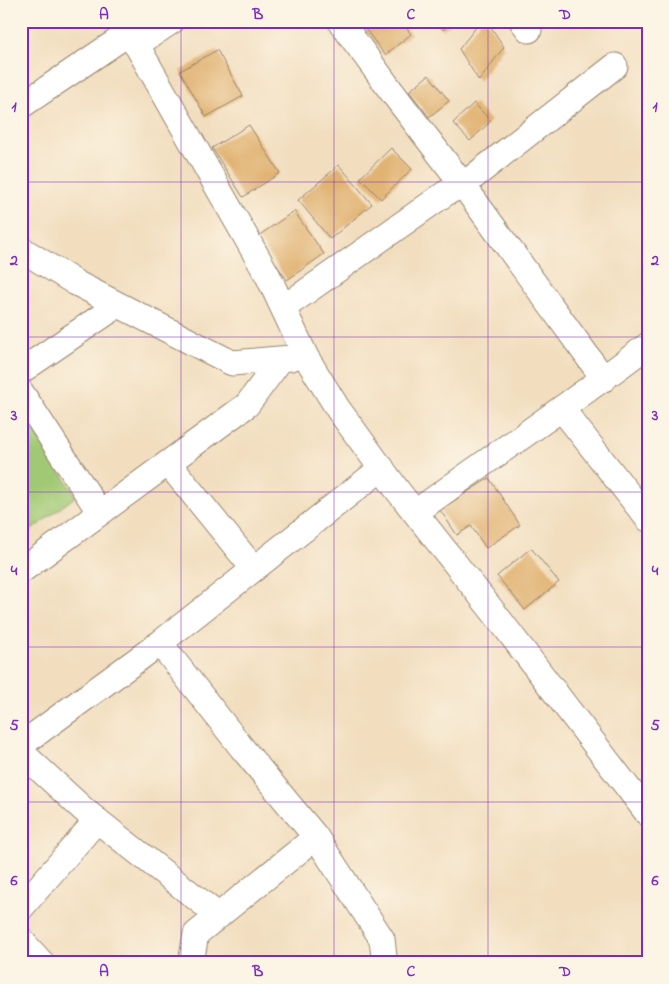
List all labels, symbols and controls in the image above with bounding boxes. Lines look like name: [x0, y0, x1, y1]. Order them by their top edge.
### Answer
text: A: [99, 3, 109, 27]
text: B: [252, 3, 264, 27]
text: C: [407, 3, 416, 27]
text: D: [558, 3, 571, 27]
text: 1: [11, 95, 17, 119]
text: 1: [652, 95, 658, 119]
text: 2: [9, 249, 18, 273]
text: 2: [650, 249, 659, 273]
text: 3: [10, 404, 18, 428]
text: 3: [651, 404, 659, 428]
text: 4: [10, 559, 18, 583]
text: 4: [651, 559, 659, 583]
text: 5: [9, 714, 19, 738]
text: 5: [650, 714, 660, 738]
text: 6: [9, 869, 18, 893]
text: 6: [650, 869, 659, 893]
text: A: [99, 960, 109, 984]
text: B: [252, 960, 264, 984]
text: C: [407, 960, 416, 984]
text: D: [558, 960, 571, 984]

